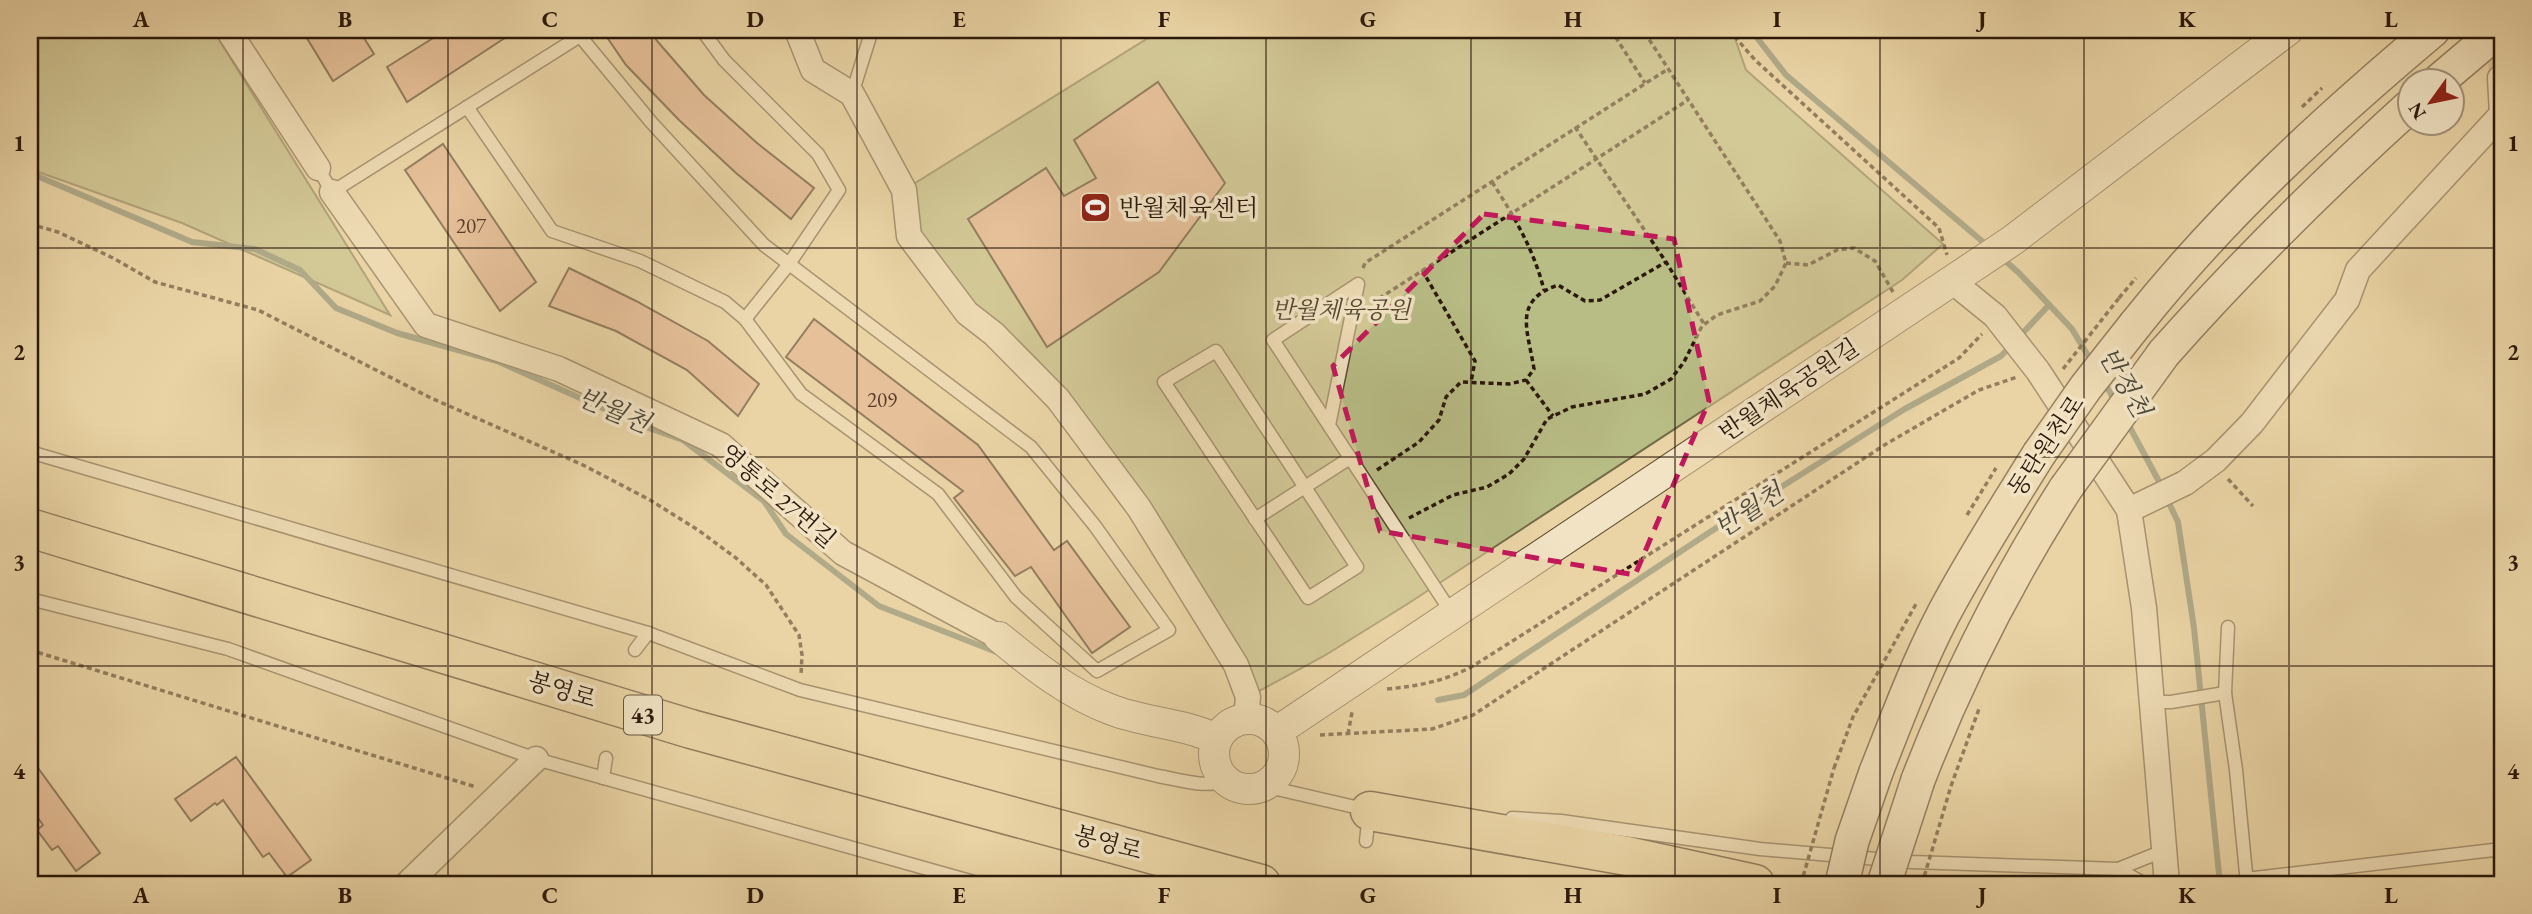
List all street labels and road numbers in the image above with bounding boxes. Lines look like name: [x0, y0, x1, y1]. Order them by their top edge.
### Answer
street label: 반월체육공원길: [1713, 331, 1865, 448]
street label: 동탄원천로: [2000, 389, 2091, 502]
street label: 영통로 27번길: [714, 437, 843, 554]
street label: 봉영로: [524, 665, 600, 715]
road number: 43: [624, 695, 662, 734]
street label: 봉영로: [1071, 819, 1146, 866]

